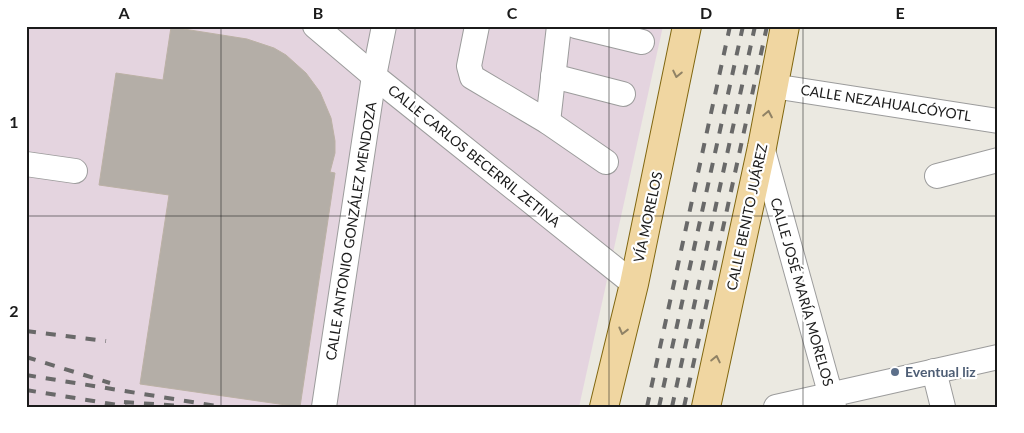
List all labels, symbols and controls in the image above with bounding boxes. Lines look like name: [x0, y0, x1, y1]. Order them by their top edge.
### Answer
text: A: [117, 3, 130, 22]
text: B: [313, 3, 323, 22]
text: C: [507, 3, 518, 22]
text: D: [700, 3, 712, 22]
text: E: [895, 3, 905, 22]
one-way arrow: [673, 70, 683, 78]
street label: CALLE CARLOS BECERRIL ZETINA: [385, 81, 564, 231]
street label: CALLE NEZAHUALCÓYOTL: [799, 81, 973, 124]
street label: CALLE ANTONIO GONZÁLEZ MENDOZA: [322, 100, 379, 361]
one-way arrow: [762, 110, 773, 119]
text: 1: [9, 112, 19, 131]
street label: CALLE BENITO JUÁREZ: [723, 142, 770, 292]
street label: VÍA MORELOS: [630, 170, 665, 264]
street label: CALLE JOSÉ MARÍA MORELOS: [767, 196, 838, 388]
text: 2: [9, 301, 19, 320]
one-way arrow: [618, 327, 629, 336]
one-way arrow: [711, 355, 721, 364]
place label: Eventual liz: [905, 363, 976, 380]
marker: Eventual liz: [889, 366, 901, 378]

